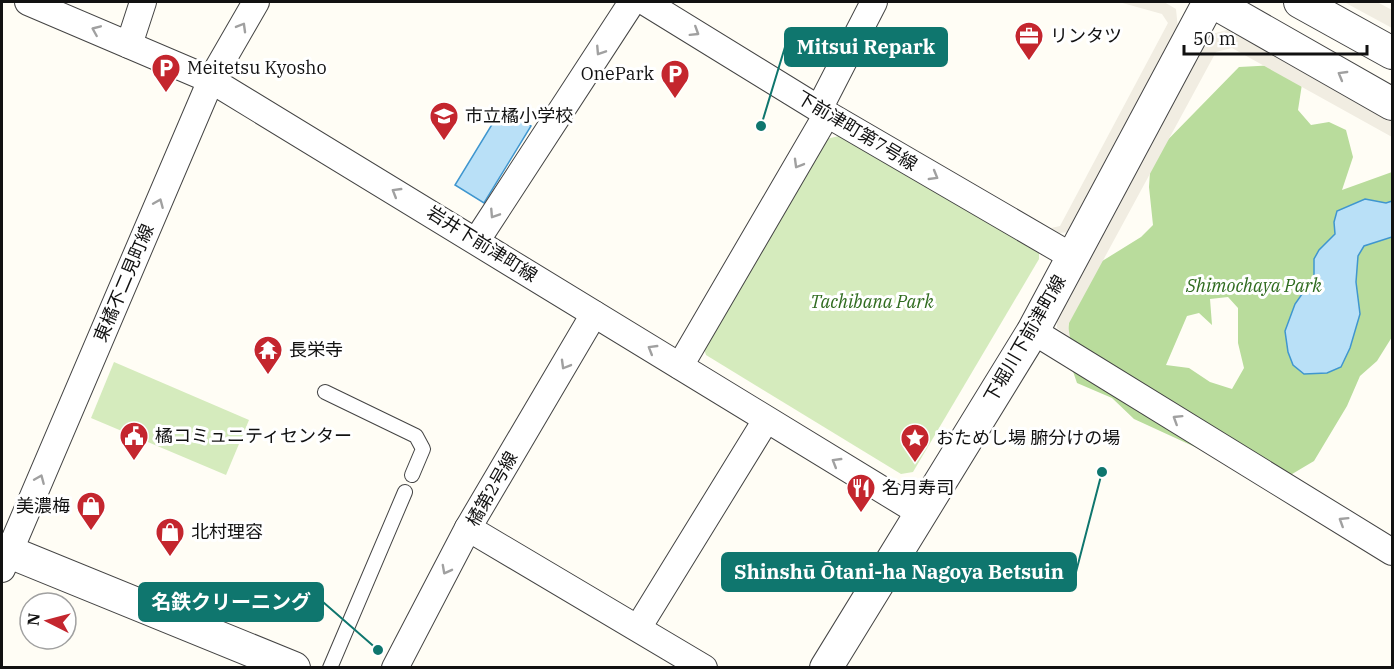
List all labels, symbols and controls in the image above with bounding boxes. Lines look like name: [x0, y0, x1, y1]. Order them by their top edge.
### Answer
scale bar: [1184, 18, 1367, 56]
office icon: リンタツ: [1013, 20, 1045, 62]
one-way arrow: [235, 23, 246, 33]
place label: リンタツ: [1050, 24, 1122, 47]
one-way arrow: [689, 25, 699, 37]
one-way arrow: [91, 26, 102, 38]
text: 50 m: [1193, 27, 1236, 50]
callout: Mitsui Repark: [785, 28, 947, 66]
text: Mitsui Repark: [797, 33, 936, 60]
one-way arrow: [597, 44, 608, 55]
parking icon: Meitetsu Kyosho: [150, 52, 182, 94]
place label: Meitetsu Kyosho: [187, 56, 327, 79]
parking icon: OnePark: [659, 58, 691, 100]
place label: OnePark: [581, 62, 654, 85]
one-way arrow: [1338, 71, 1348, 82]
street label: 下前津町第7号線: [793, 85, 922, 176]
school or university icon: 市立橘小学校: [428, 100, 460, 142]
place label: 市立橘小学校: [465, 104, 573, 127]
one-way arrow: [793, 158, 805, 169]
one-way arrow: [928, 169, 938, 180]
one-way arrow: [392, 187, 402, 199]
one-way arrow: [152, 198, 164, 209]
street label: 岩井下前津町線: [423, 200, 542, 287]
one-way arrow: [490, 207, 501, 218]
street label: 東橘不二見町線: [88, 220, 159, 345]
street label: 下堀川下前津町線: [979, 271, 1071, 407]
park label: Shimochaya Park: [1185, 274, 1322, 297]
park label: Tachibana Park: [810, 290, 934, 313]
temple icon: 長栄寺: [252, 334, 284, 376]
place label: 長栄寺: [289, 338, 343, 361]
one-way arrow: [648, 344, 658, 356]
one-way arrow: [560, 359, 572, 369]
one-way arrow: [1173, 414, 1183, 426]
public building icon: 橘コミュニティセンター: [118, 420, 150, 462]
place icon: おためし場 腑分けの場: [899, 422, 931, 464]
place label: 橘コミュニティセンター: [155, 424, 352, 447]
place label: おためし場 腑分けの場: [936, 426, 1120, 449]
street label: 橘第2号線: [461, 447, 522, 530]
one-way arrow: [832, 458, 842, 469]
restaurant icon: 名月寿司: [845, 472, 877, 514]
one-way arrow: [33, 474, 45, 485]
place label: 名月寿司: [882, 476, 954, 499]
shop icon: 美濃梅: [75, 490, 107, 532]
place label: 美濃梅: [16, 494, 70, 517]
shop icon: 北村理容: [154, 516, 186, 558]
one-way arrow: [1339, 517, 1349, 529]
place label: 北村理容: [191, 520, 263, 543]
callout: Shinshū Ōtani-ha Nagoya Betsuin: [722, 553, 1076, 591]
text: Shinshū Ōtani-ha Nagoya Betsuin: [734, 558, 1064, 585]
one-way arrow: [442, 564, 453, 574]
callout: 名鉄クリーニング: [139, 583, 323, 621]
text: 名鉄クリーニング: [151, 588, 311, 615]
north arrow: [18, 591, 78, 651]
text: N: [22, 612, 44, 627]

